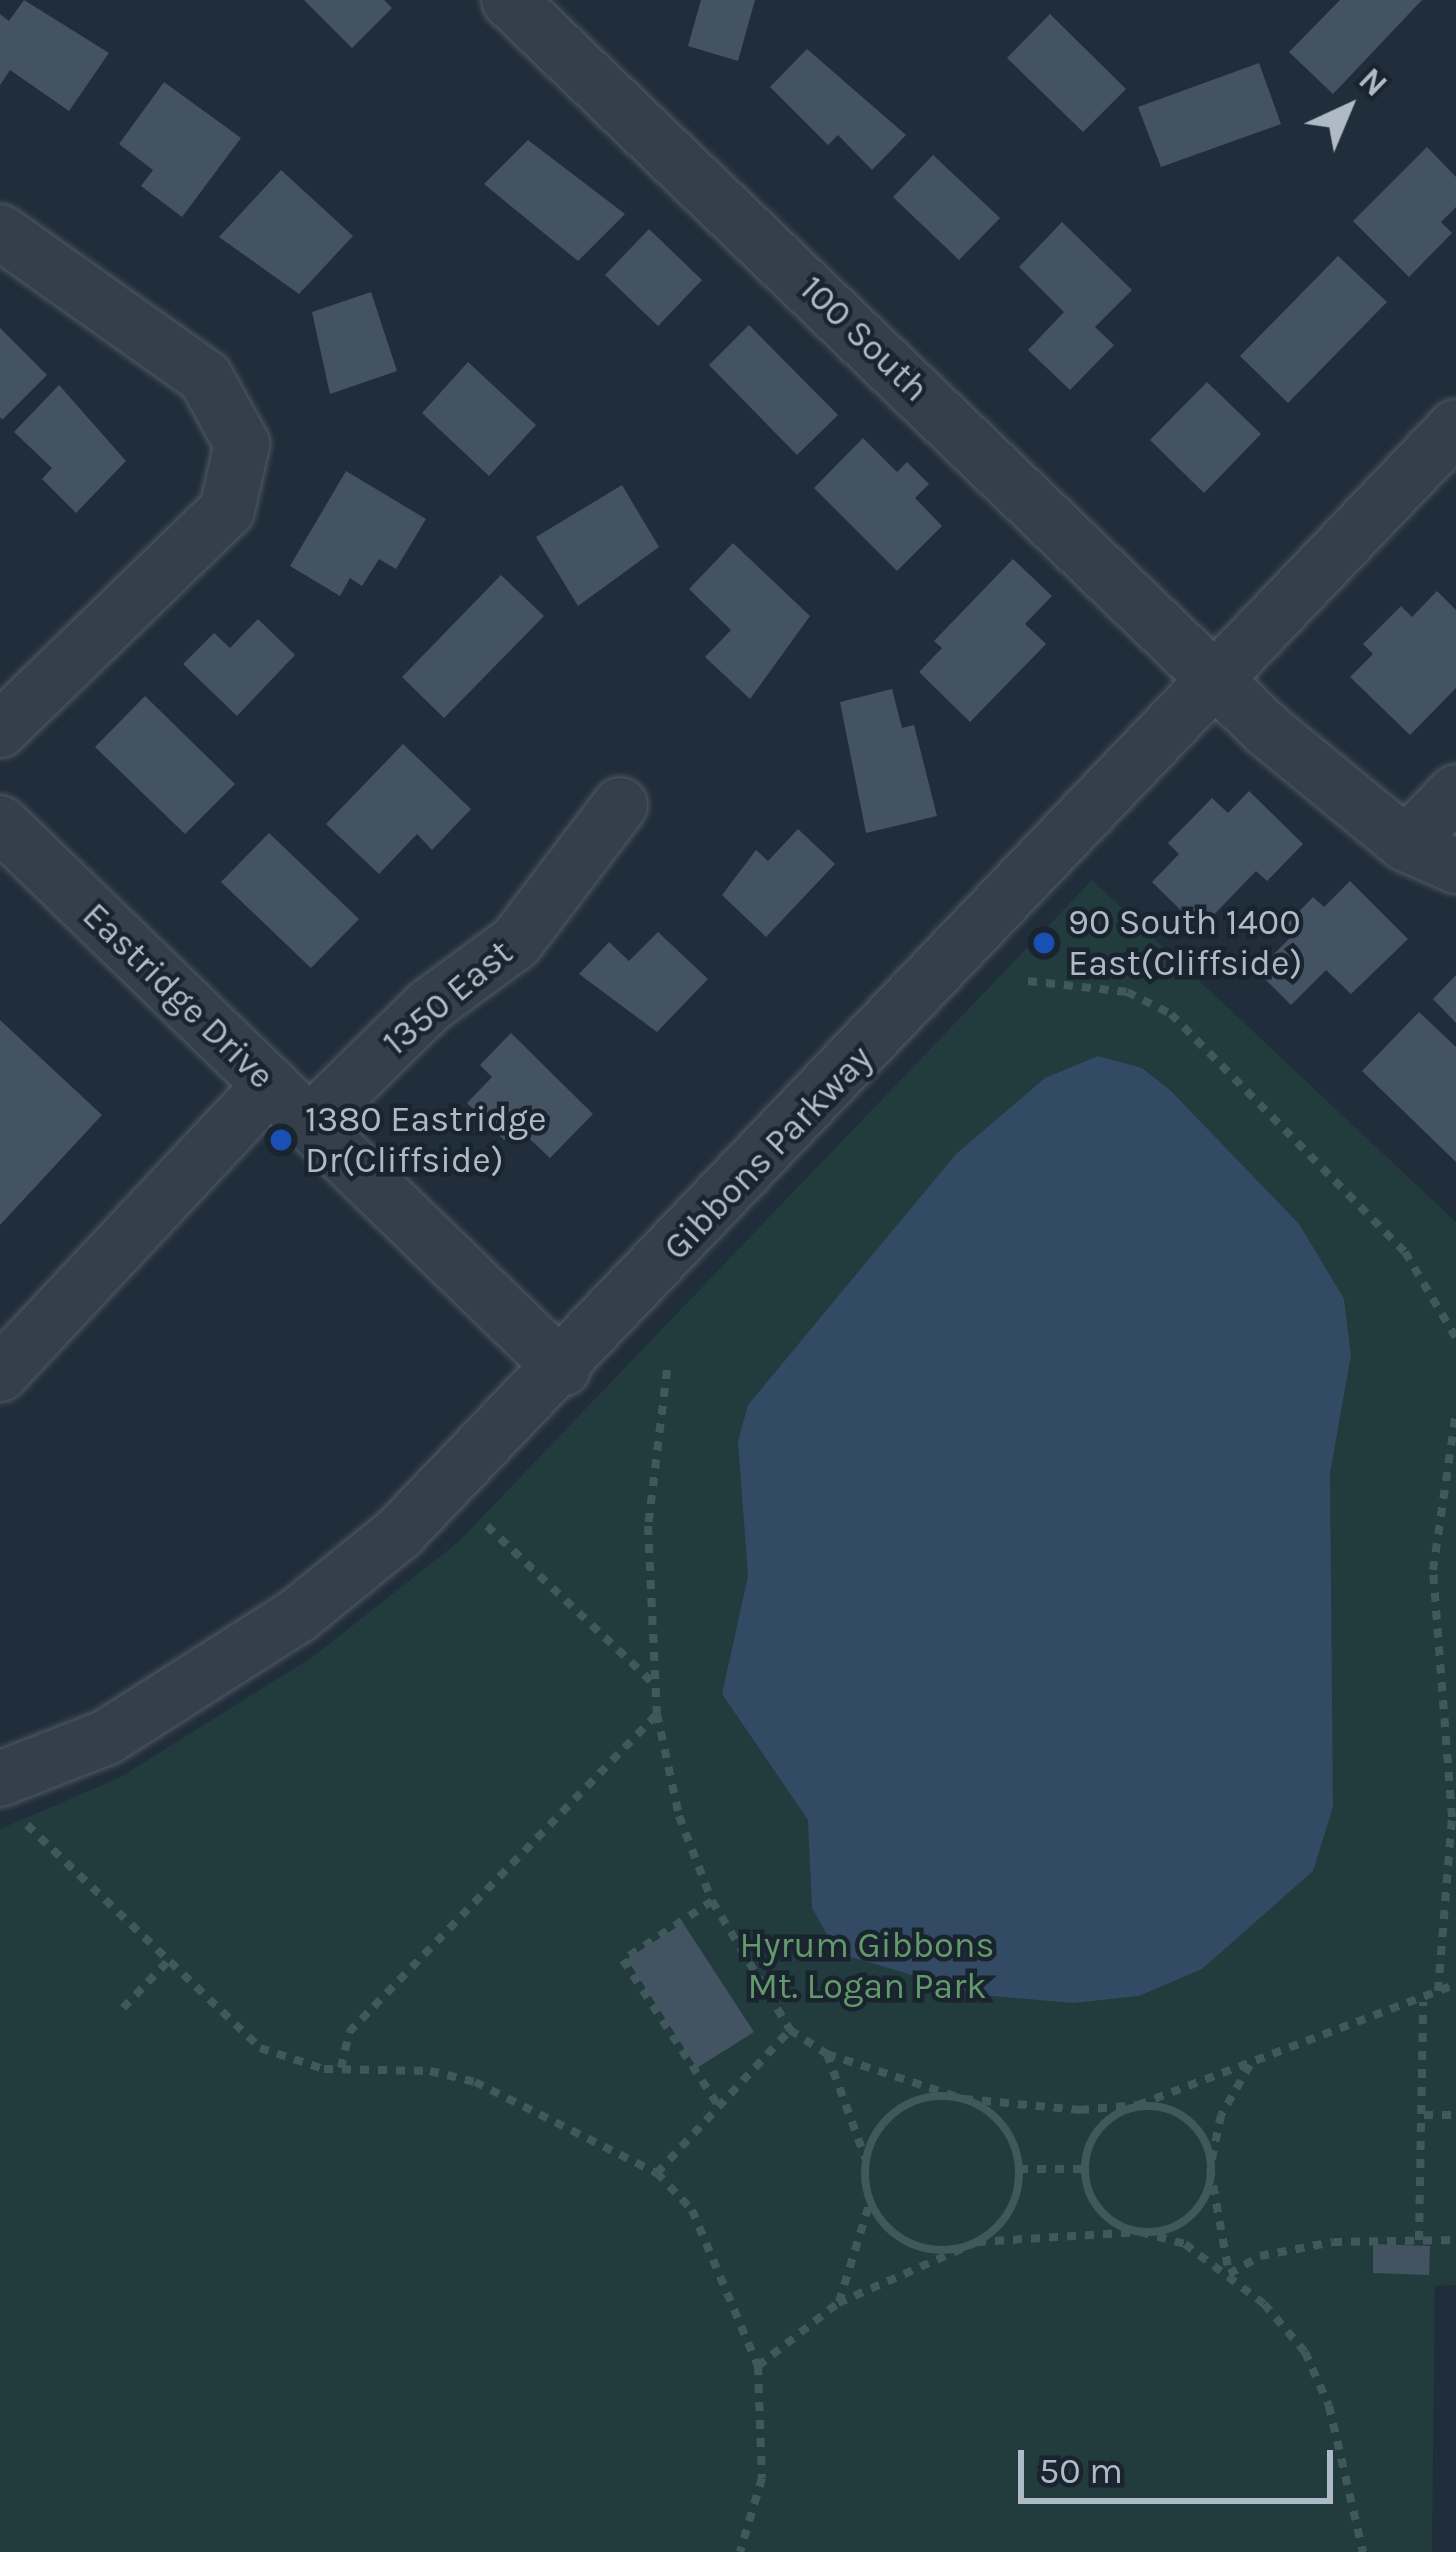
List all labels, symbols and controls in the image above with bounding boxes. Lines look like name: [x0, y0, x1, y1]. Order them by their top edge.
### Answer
north arrow: [1288, 48, 1408, 168]
text: N: [1351, 60, 1395, 104]
street label: 100 South: [791, 267, 937, 411]
street label: Eastridge Drive: [73, 894, 283, 1098]
place label: 90 South 1400 East(Cliffside): [1068, 900, 1302, 985]
marker: 90 South 1400 East(Cliffside): [1031, 930, 1057, 956]
street label: 1350 East: [374, 931, 522, 1065]
street label: Gibbons Parkway: [655, 1037, 881, 1269]
place label: 1380 Eastridge Dr(Cliffside): [305, 1097, 547, 1182]
marker: 1380 Eastridge Dr(Cliffside): [268, 1127, 294, 1153]
park label: Hyrum Gibbons Mt. Logan Park: [740, 1923, 994, 2008]
scale bar: [1024, 2426, 1339, 2500]
text: 50 m: [1039, 2450, 1123, 2492]

